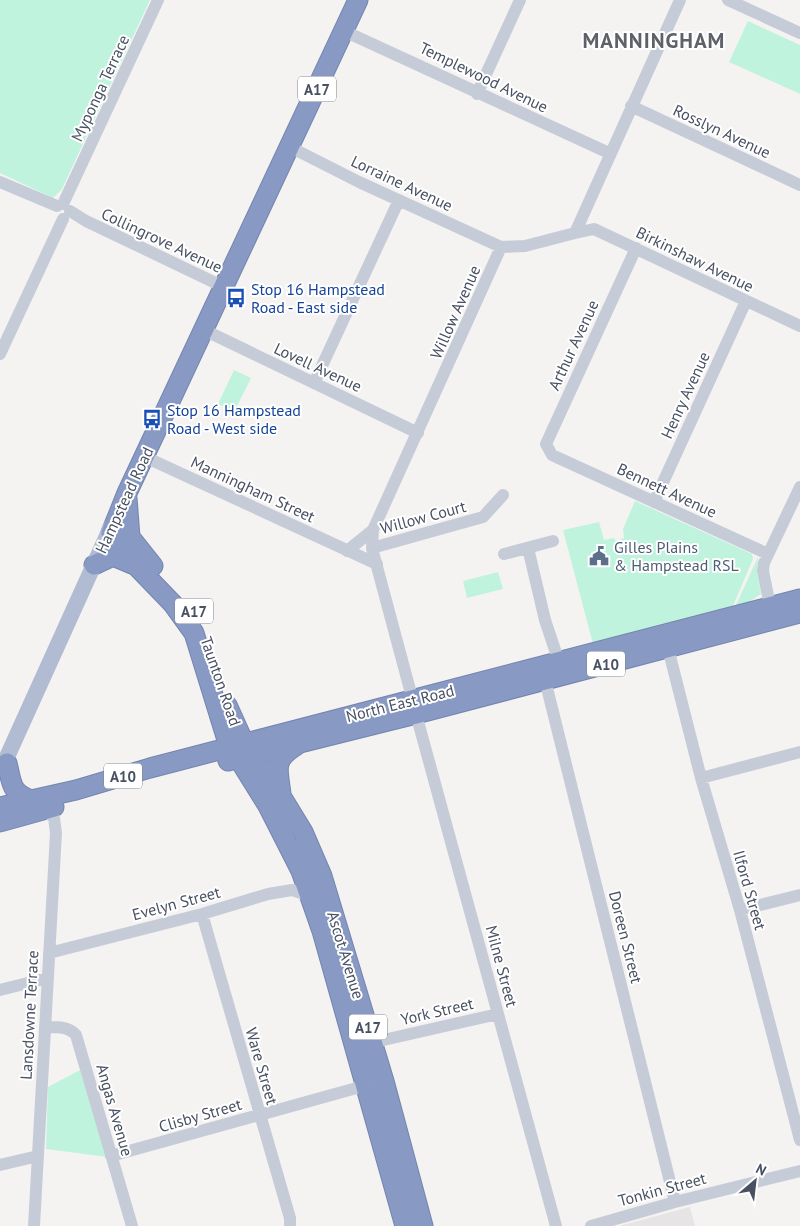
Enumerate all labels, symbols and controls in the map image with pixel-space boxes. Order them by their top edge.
district label: MANNINGHAM [583,27,725,54]
street label: Myponga Terrace [67,32,133,144]
street label: Templewood Avenue [417,37,551,117]
road number: A17 [298,76,336,102]
street label: Rosslyn Avenue [670,100,774,162]
street label: Lorraine Avenue [348,151,456,215]
street label: Collingrove Avenue [98,203,226,277]
street label: Birkinshaw Avenue [633,222,757,296]
street label: Willow Avenue [425,262,485,362]
place label: Stop 16 Hampstead Road - East side [251,279,385,317]
bus stop icon: Stop 16 Hampstead Road - East side [225,287,247,309]
street label: Arthur Avenue [543,297,603,393]
street label: Lovell Avenue [271,338,365,396]
street label: Henry Avenue [656,348,714,442]
place label: Stop 16 Hampstead Road - West side [167,400,301,438]
bus stop icon: Stop 16 Hampstead Road - West side [141,408,163,430]
street label: Hampstead Road [91,444,157,556]
street label: Manningham Street [188,452,319,527]
street label: Bennett Avenue [614,458,720,522]
street label: Willow Court [378,496,469,538]
place label: Gilles Plains & Hampstead RSL [614,537,739,575]
public building icon: Gilles Plains & Hampstead RSL [588,545,610,567]
road number: A17 [175,598,213,624]
street label: Taunton Road [196,634,246,728]
road number: A10 [587,652,625,676]
street label: North East Road [344,680,456,726]
road number: A10 [104,764,142,788]
street label: Ilford Street [729,848,771,933]
street label: Evelyn Street [130,882,223,924]
street label: Doreen Street [605,889,647,986]
street label: Ascot Avenue [323,909,369,1001]
street label: Milne Street [482,923,523,1010]
street label: Lansdowne Terrace [16,950,42,1080]
street label: York Street [399,993,476,1029]
road number: A17 [349,1014,387,1040]
street label: Ware Street [241,1025,283,1107]
street label: Angas Avenue [92,1062,138,1158]
street label: Clisby Street [156,1093,244,1136]
north arrow [730,1156,780,1206]
text: N [753,1159,769,1180]
street label: Tonkin Street [616,1168,709,1210]

